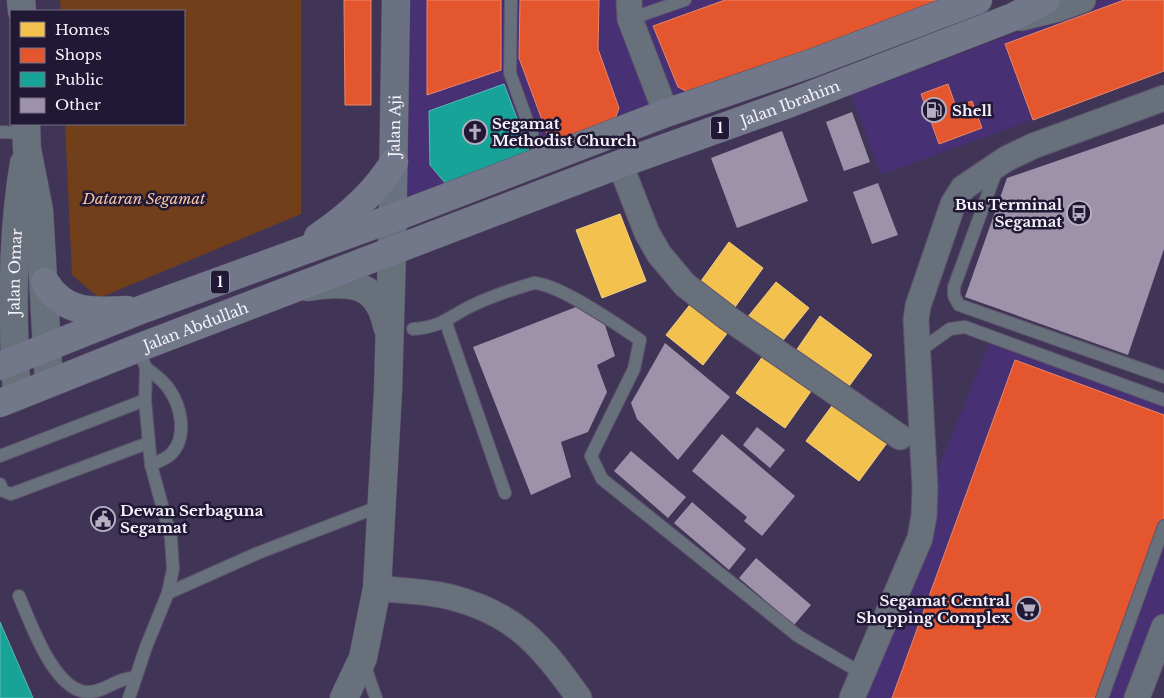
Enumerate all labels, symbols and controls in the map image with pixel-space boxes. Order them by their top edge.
legend [10,10,185,125]
text: Homes [55,20,110,39]
text: Shops [55,45,102,64]
text: Public [55,70,103,89]
street label: Jalan Ibrahim [736,75,842,130]
text: Other [55,95,102,114]
street label: Jalan Aji [384,95,404,159]
fuel station icon: Shell [921,97,947,123]
place label: Shell [952,101,993,120]
place label: Segamat Methodist Church [492,114,637,150]
road number: 1 [711,116,729,140]
church icon: Segamat Methodist Church [462,119,488,145]
park label: Dataran Segamat [82,189,206,208]
place label: Bus Terminal Segamat [955,195,1063,231]
bus stop icon: Bus Terminal Segamat [1066,200,1092,226]
street label: Jalan Omar [4,227,26,318]
road number: 1 [211,270,229,294]
street label: Jalan Abdullah [138,297,251,355]
place label: Dewan Serbaguna Segamat [120,501,264,537]
public building icon: Dewan Serbaguna Segamat [90,506,116,532]
place label: Segamat Central Shopping Complex [856,591,1011,627]
supermarket icon: Segamat Central Shopping Complex [1015,596,1041,622]

